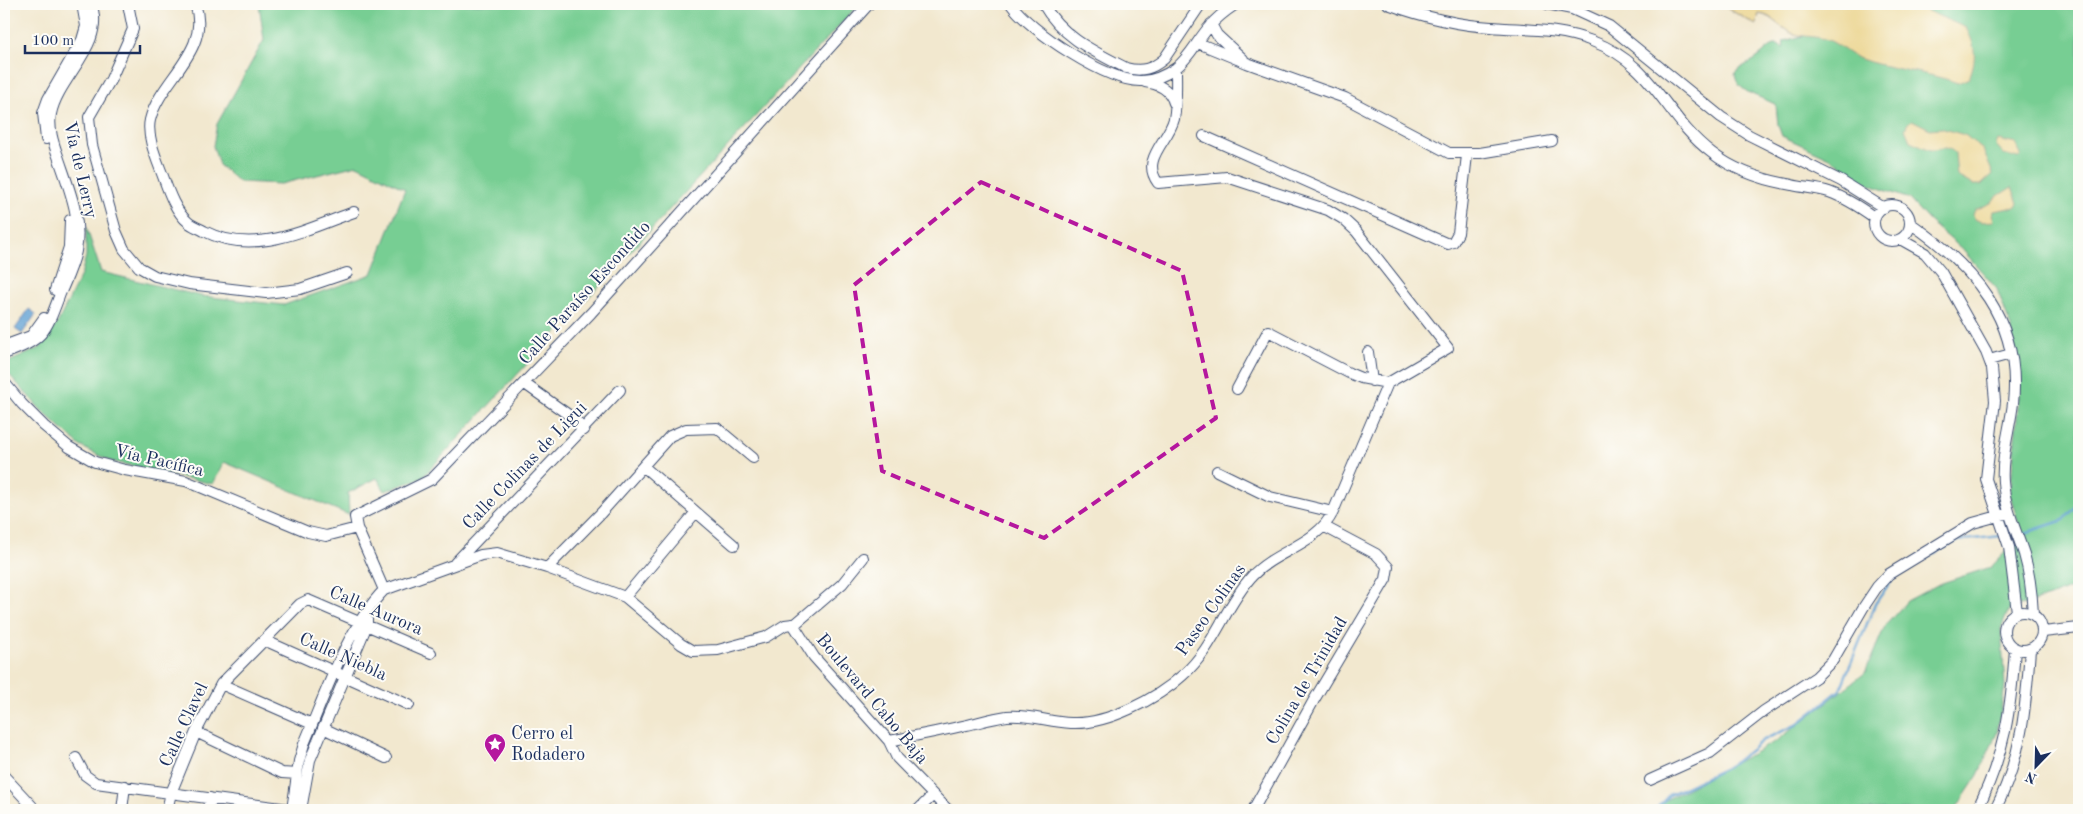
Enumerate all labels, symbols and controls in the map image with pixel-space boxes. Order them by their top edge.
scale bar [25,22,140,54]
text: 100 m [32,34,74,49]
street label: Vía de Lerry [60,120,100,221]
street label: Calle Paraíso Escondido [516,218,654,368]
street label: Calle Colinas de Ligui [459,399,591,533]
street label: Vía Pacífica [113,442,206,480]
street label: Paseo Colinas [1173,561,1249,659]
street label: Calle Aurora [326,583,426,639]
street label: Colina de Trinidad [1263,614,1351,748]
street label: Calle Niebla [296,630,390,684]
street label: Boulevard Cabo Baja [812,630,932,768]
street label: Calle Clavel [157,680,211,770]
place label: Cerro el Rodadero [511,725,585,764]
place icon: Cerro el Rodadero [483,732,507,763]
north arrow [2010,742,2060,792]
text: N [2023,768,2039,786]

